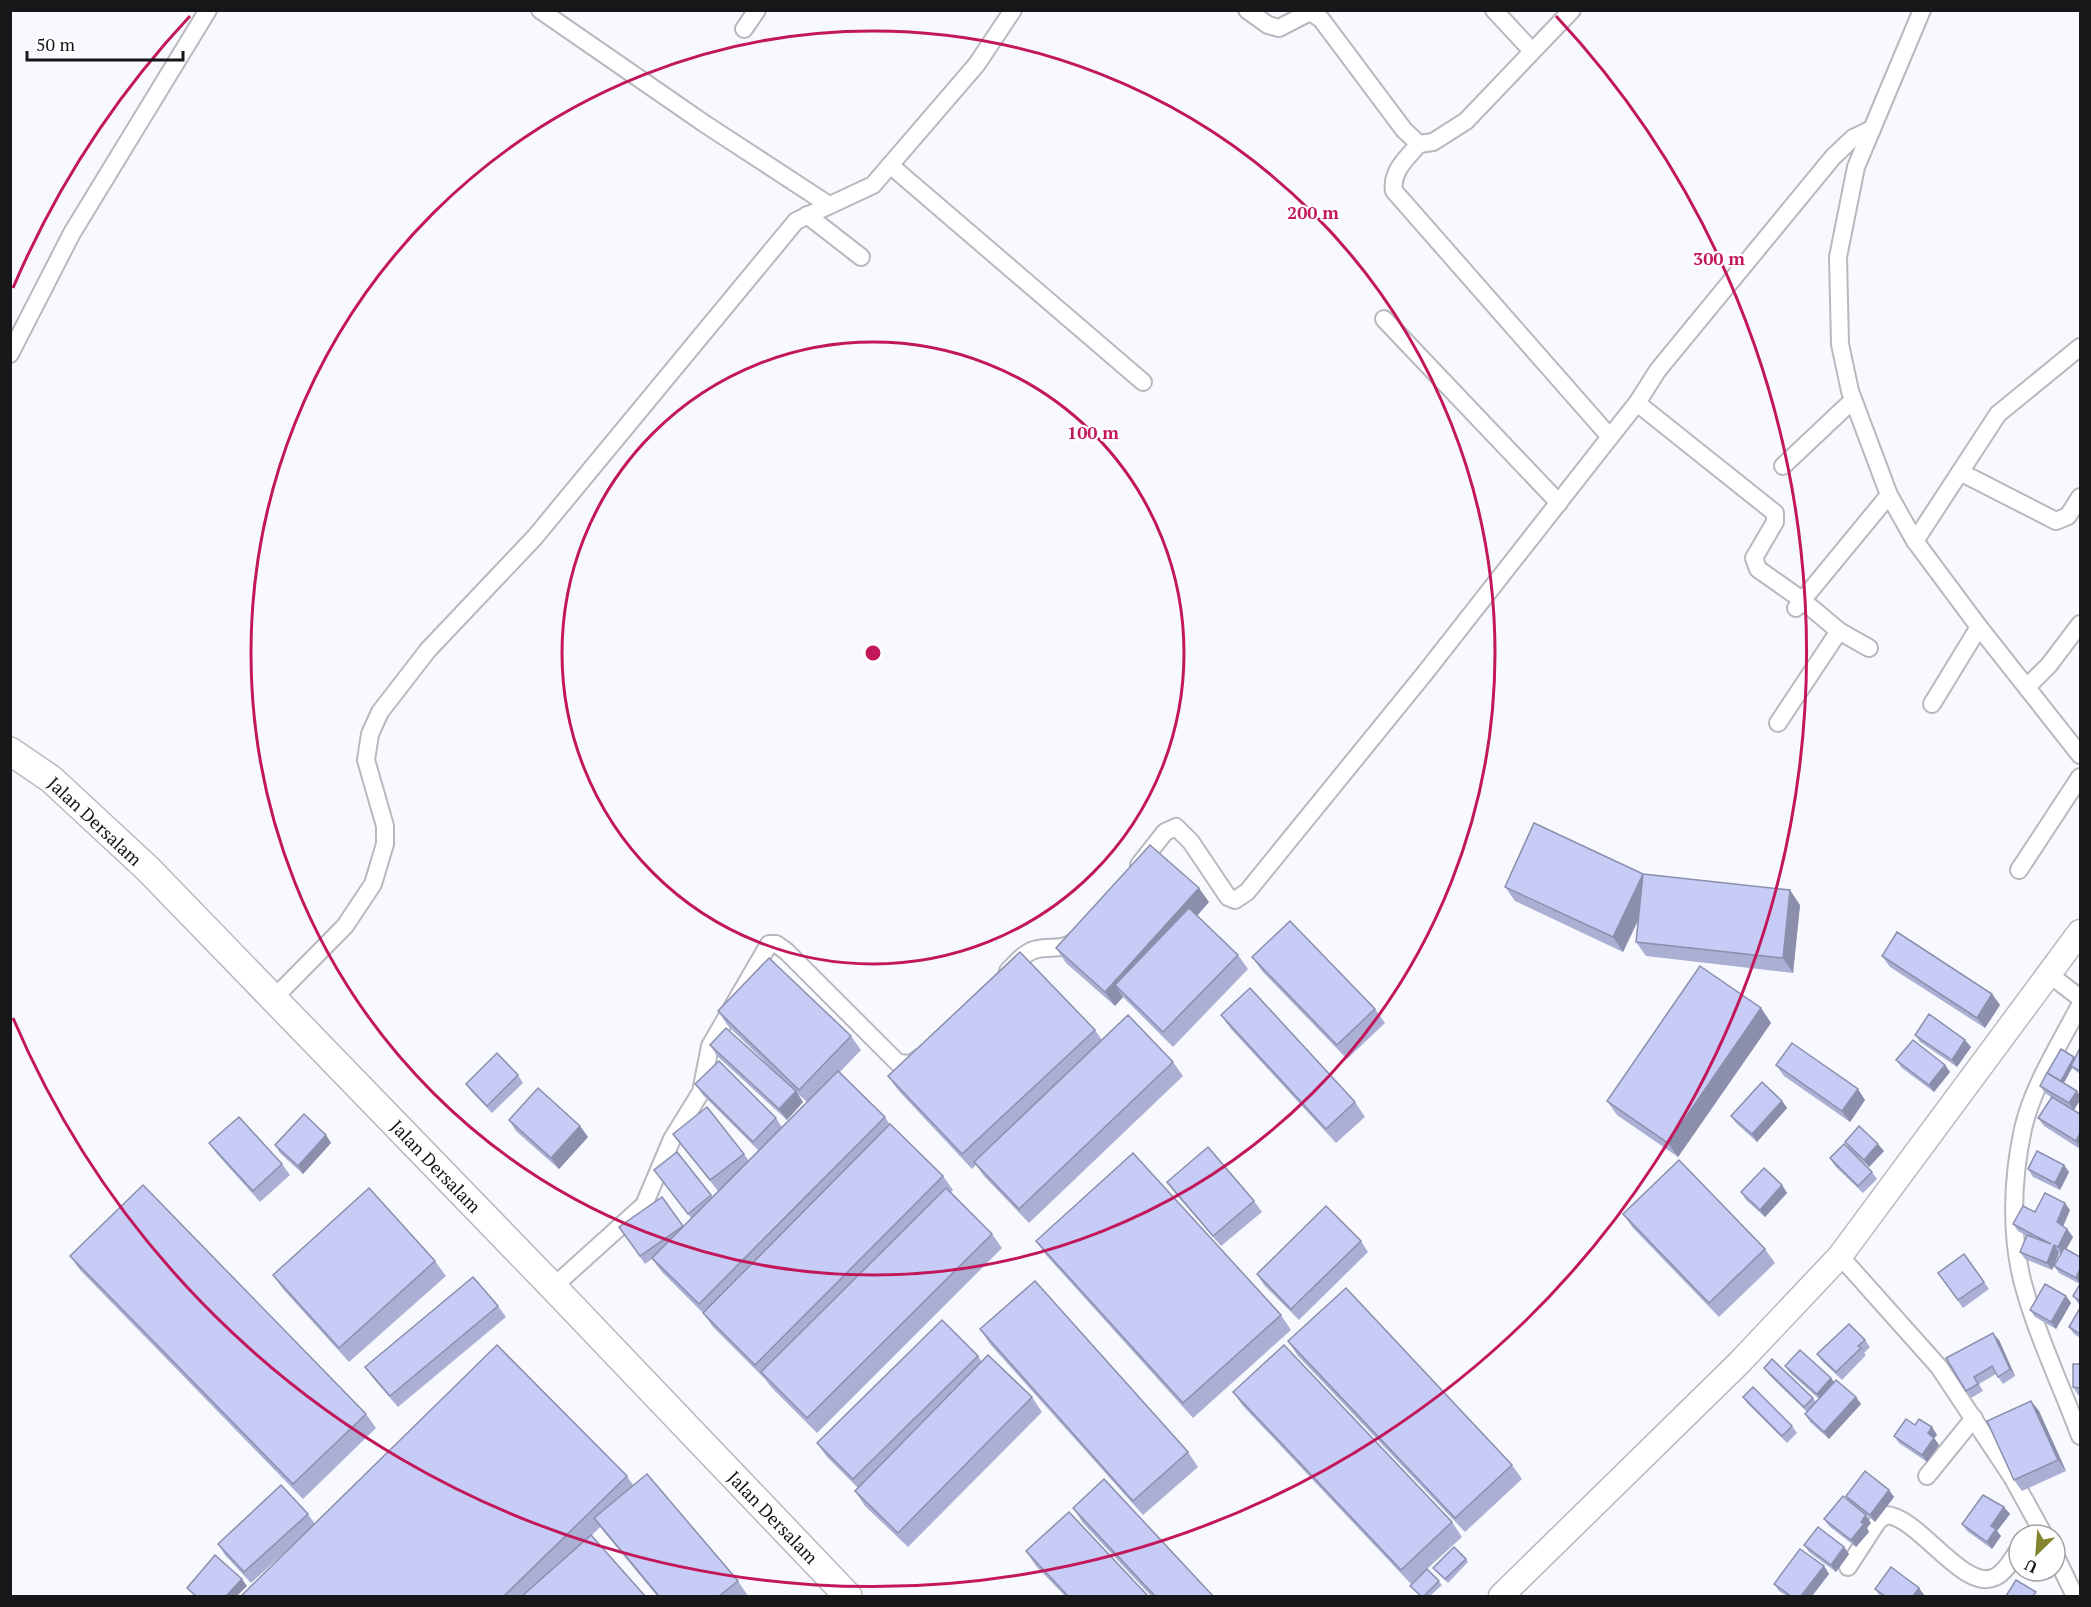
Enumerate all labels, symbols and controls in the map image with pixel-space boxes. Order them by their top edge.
scale bar [27,24,183,62]
text: 50 m [36,32,76,56]
text: 200 m [1287,200,1339,224]
text: 300 m [1693,246,1745,270]
text: 100 m [1067,420,1119,444]
centre of rings [863,643,883,663]
street label: Jalan Dersalam [43,771,148,871]
street label: Jalan Dersalam [386,1114,487,1218]
street label: Jalan Dersalam [723,1465,824,1569]
north arrow [2007,1523,2067,1583]
text: U [2020,1554,2040,1579]

